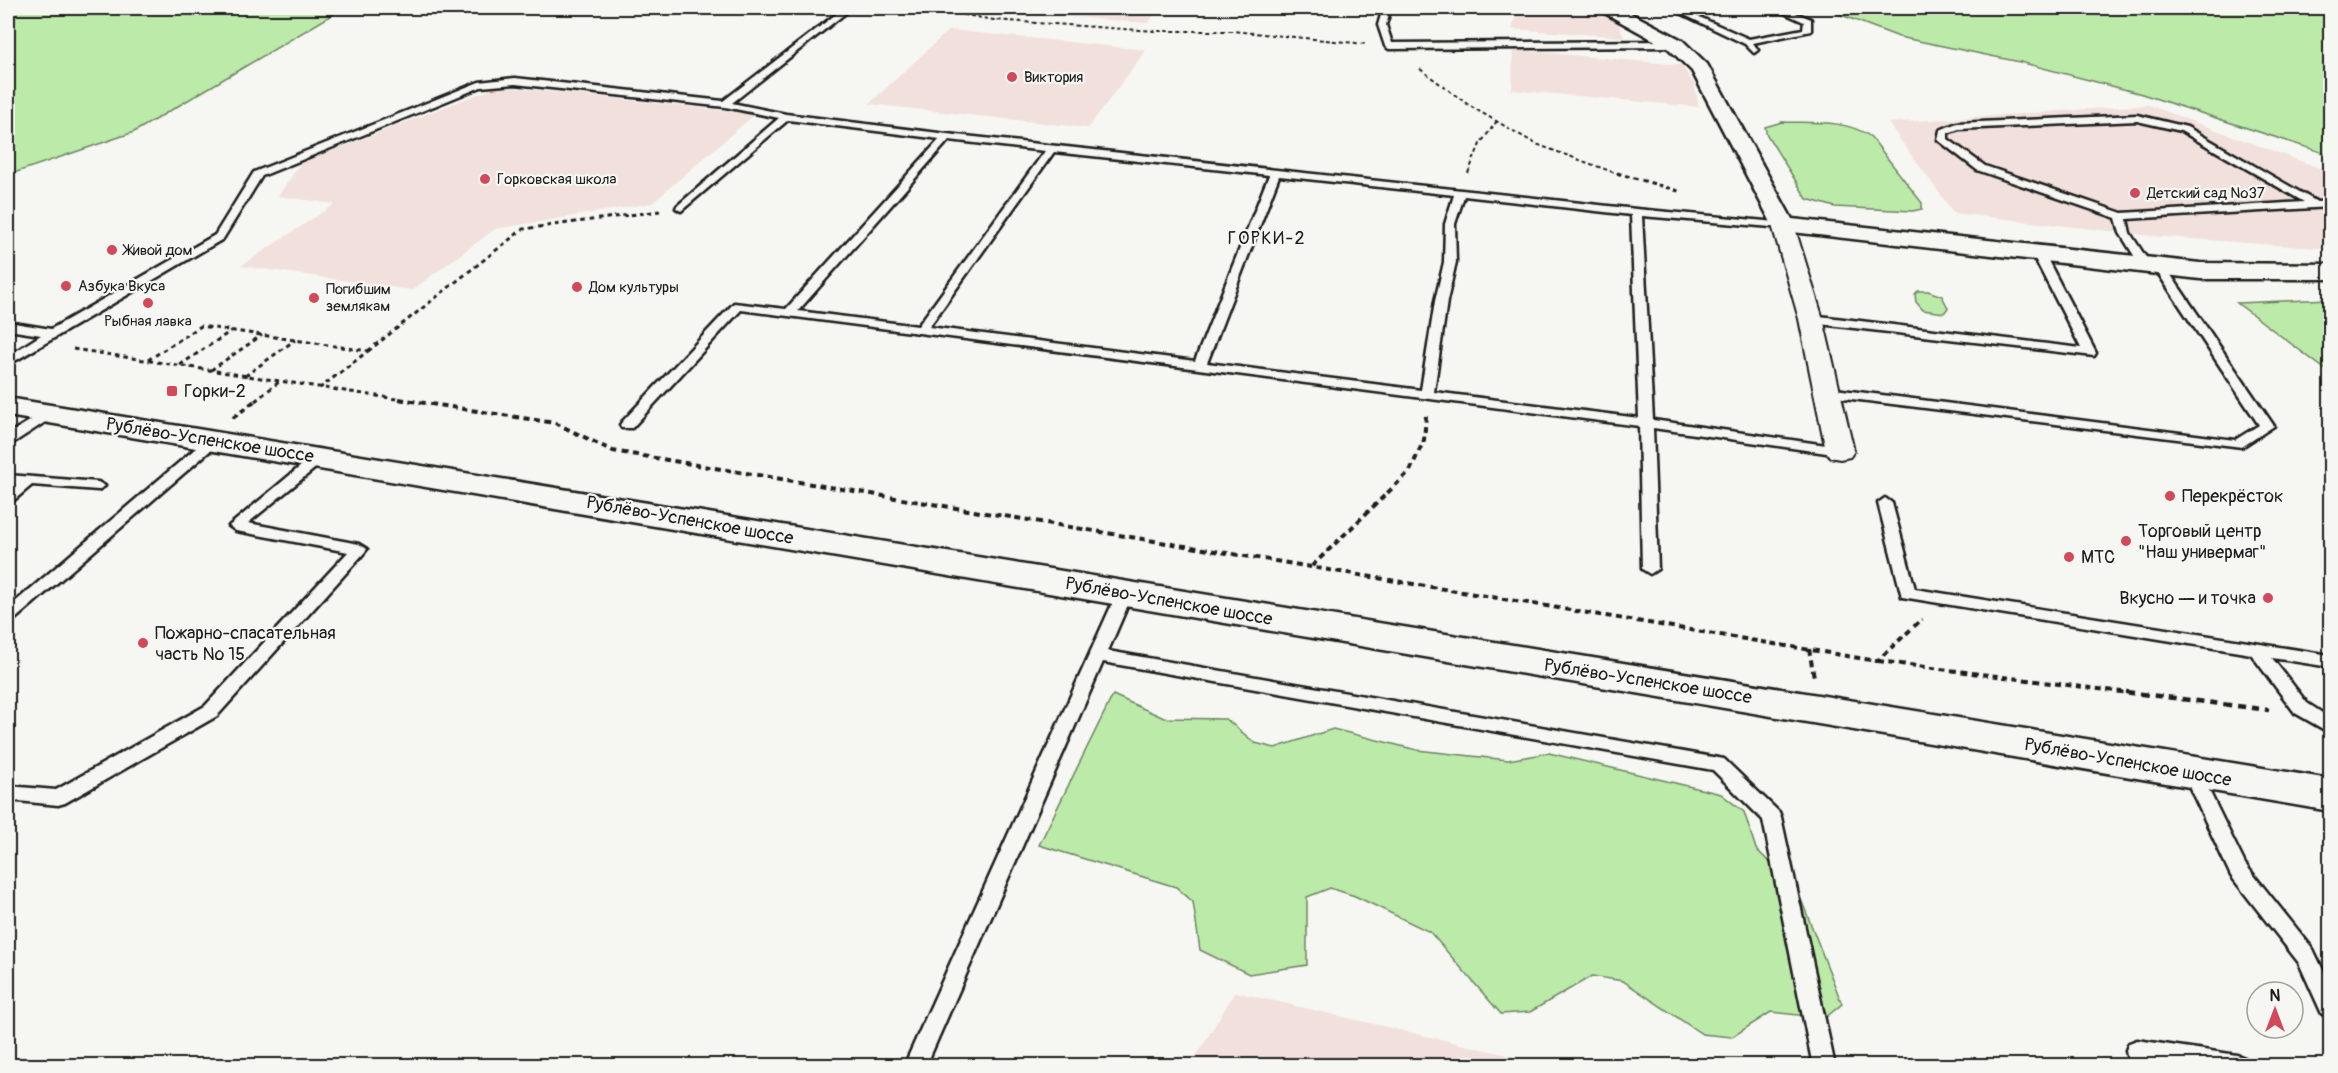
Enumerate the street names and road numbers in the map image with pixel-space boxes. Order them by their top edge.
street label: Рублёво-Успенское шоссе [105,413,315,468]
street label: Рублёво-Успенское шоссе [585,491,795,550]
street label: Рублёво-Успенское шоссе [1064,572,1274,631]
street label: Рублёво-Успенское шоссе [1543,654,1753,709]
street label: Рублёво-Успенское шоссе [2023,733,2233,792]

